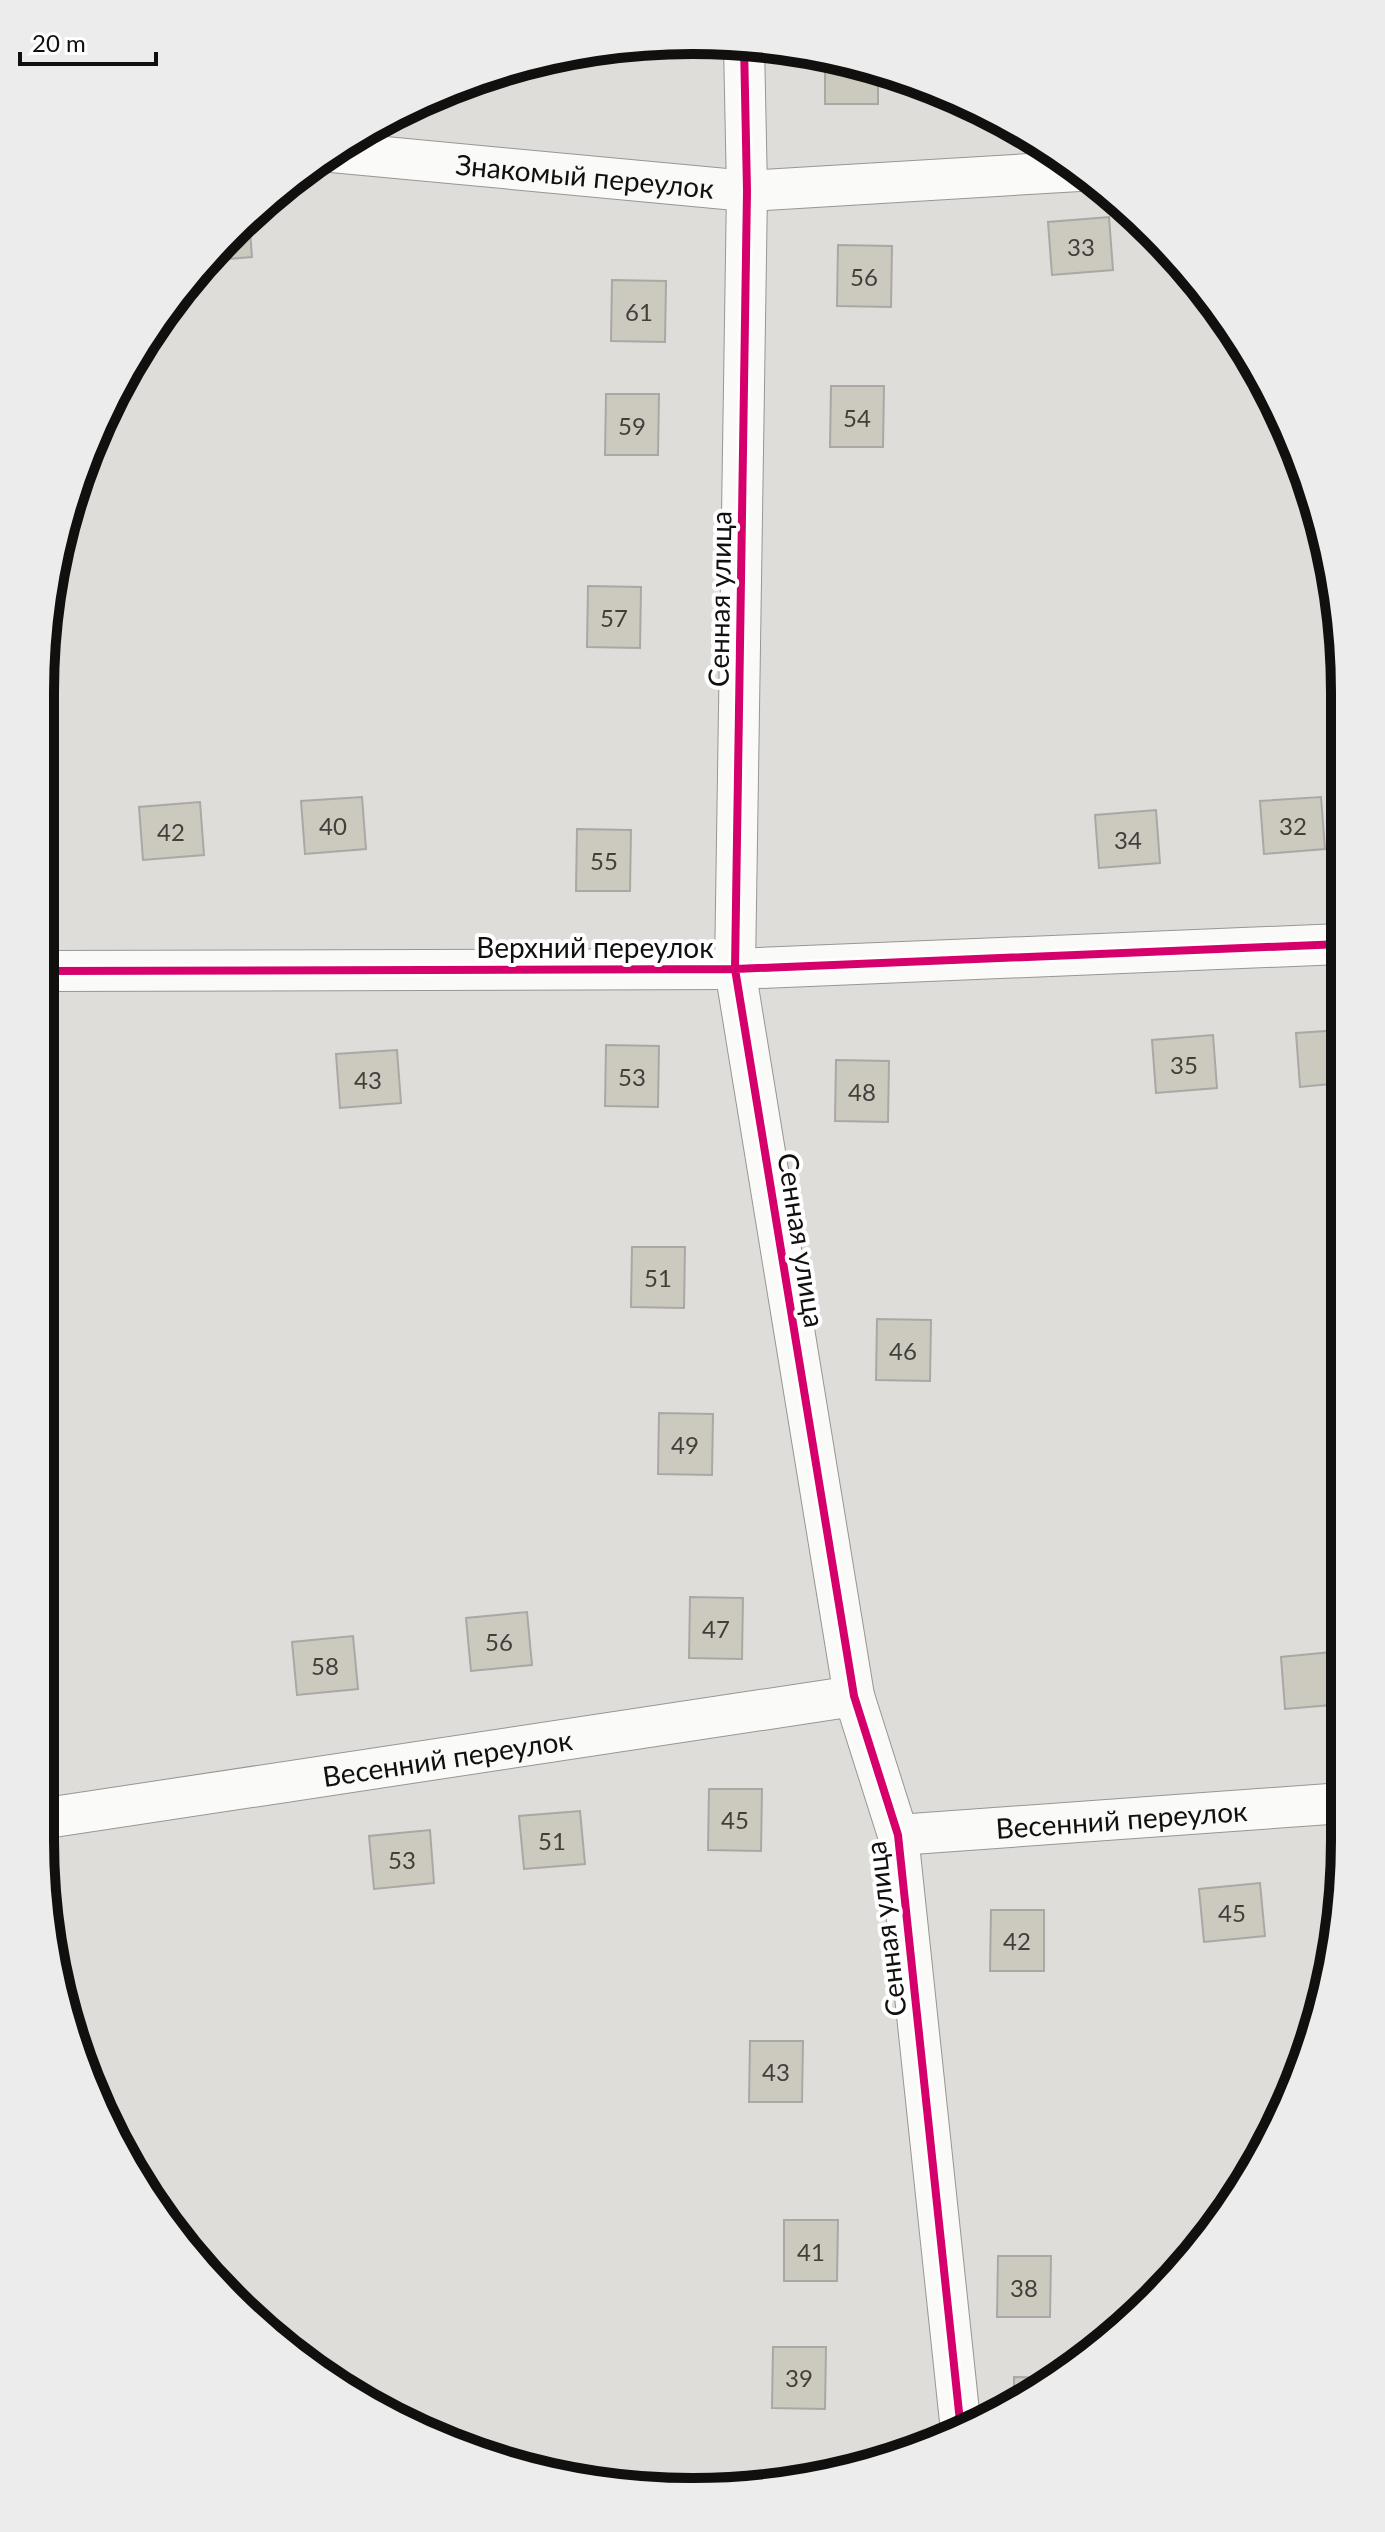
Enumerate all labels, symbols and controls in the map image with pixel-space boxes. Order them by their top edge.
scale bar [20,16,156,66]
text: 20 m [32,28,86,57]
street label: Знакомый переулок [454,147,716,205]
house number: 33 [1067,232,1095,261]
house number: 56 [850,262,878,291]
house number: 61 [625,297,653,326]
house number: 54 [843,403,871,432]
house number: 59 [618,411,646,440]
street label: Сенная улица [700,511,738,687]
house number: 57 [600,603,628,632]
house number: 40 [319,811,347,840]
house number: 32 [1279,811,1307,840]
house number: 42 [157,817,185,846]
house number: 34 [1114,825,1142,854]
house number: 55 [590,846,618,875]
street label: Верхний переулок [476,930,714,964]
house number: 35 [1170,1050,1198,1079]
house number: 53 [618,1062,646,1091]
house number: 43 [354,1065,382,1094]
house number: 48 [848,1077,876,1106]
street label: Сенная улица [771,1150,833,1330]
house number: 51 [644,1263,672,1292]
house number: 46 [889,1336,917,1365]
house number: 49 [671,1430,699,1459]
house number: 47 [702,1614,730,1643]
house number: 56 [485,1627,513,1656]
house number: 58 [311,1651,339,1680]
street label: Весенний переулок [320,1722,575,1793]
street label: Весенний переулок [994,1793,1249,1845]
house number: 45 [721,1805,749,1834]
house number: 51 [538,1826,566,1855]
street label: Сенная улица [857,1840,913,2018]
house number: 53 [388,1845,416,1874]
house number: 45 [1218,1898,1246,1927]
house number: 42 [1003,1926,1031,1955]
house number: 43 [762,2057,790,2086]
house number: 41 [797,2237,825,2266]
house number: 38 [1010,2273,1038,2302]
house number: 39 [785,2363,813,2392]

